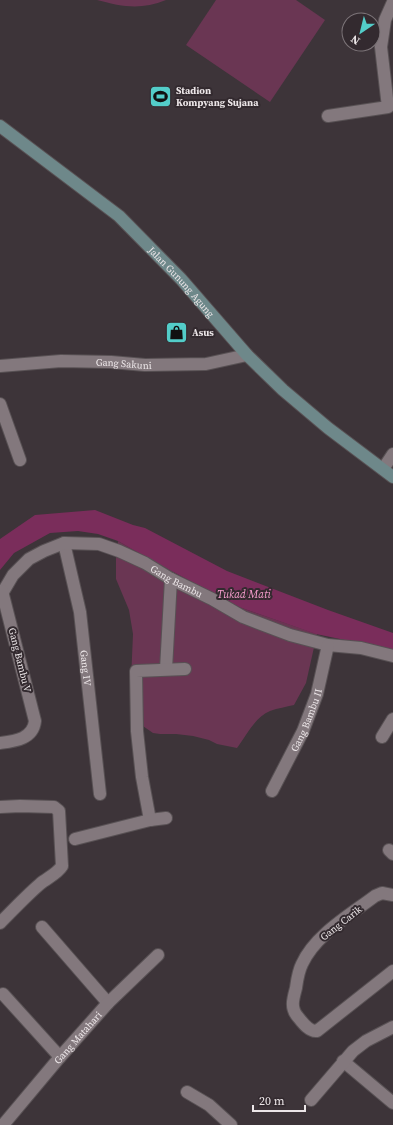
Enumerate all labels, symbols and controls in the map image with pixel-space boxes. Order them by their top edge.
north arrow [341,12,381,52]
text: N [348,31,363,48]
sports icon: Stadion Kompyang Sujana [148,83,174,109]
place label: Stadion Kompyang Sujana [176,84,259,109]
street label: Jalan Gunung Agung [145,243,218,320]
shop icon: Asus [163,319,189,345]
place label: Asus [192,326,214,339]
street label: Gang Sakuni [96,355,152,372]
street label: Gang Bambu [148,562,205,600]
water label: Tukad Mati [217,587,272,602]
street label: Gang Bambu V [6,626,34,694]
street label: Gang IV [78,649,95,687]
street label: Gang Bambu II [287,687,325,754]
street label: Gang Carik [318,902,365,943]
street label: Gang Matahari [51,1008,104,1066]
scale bar [253,1087,305,1113]
text: 20 m [259,1093,285,1109]

